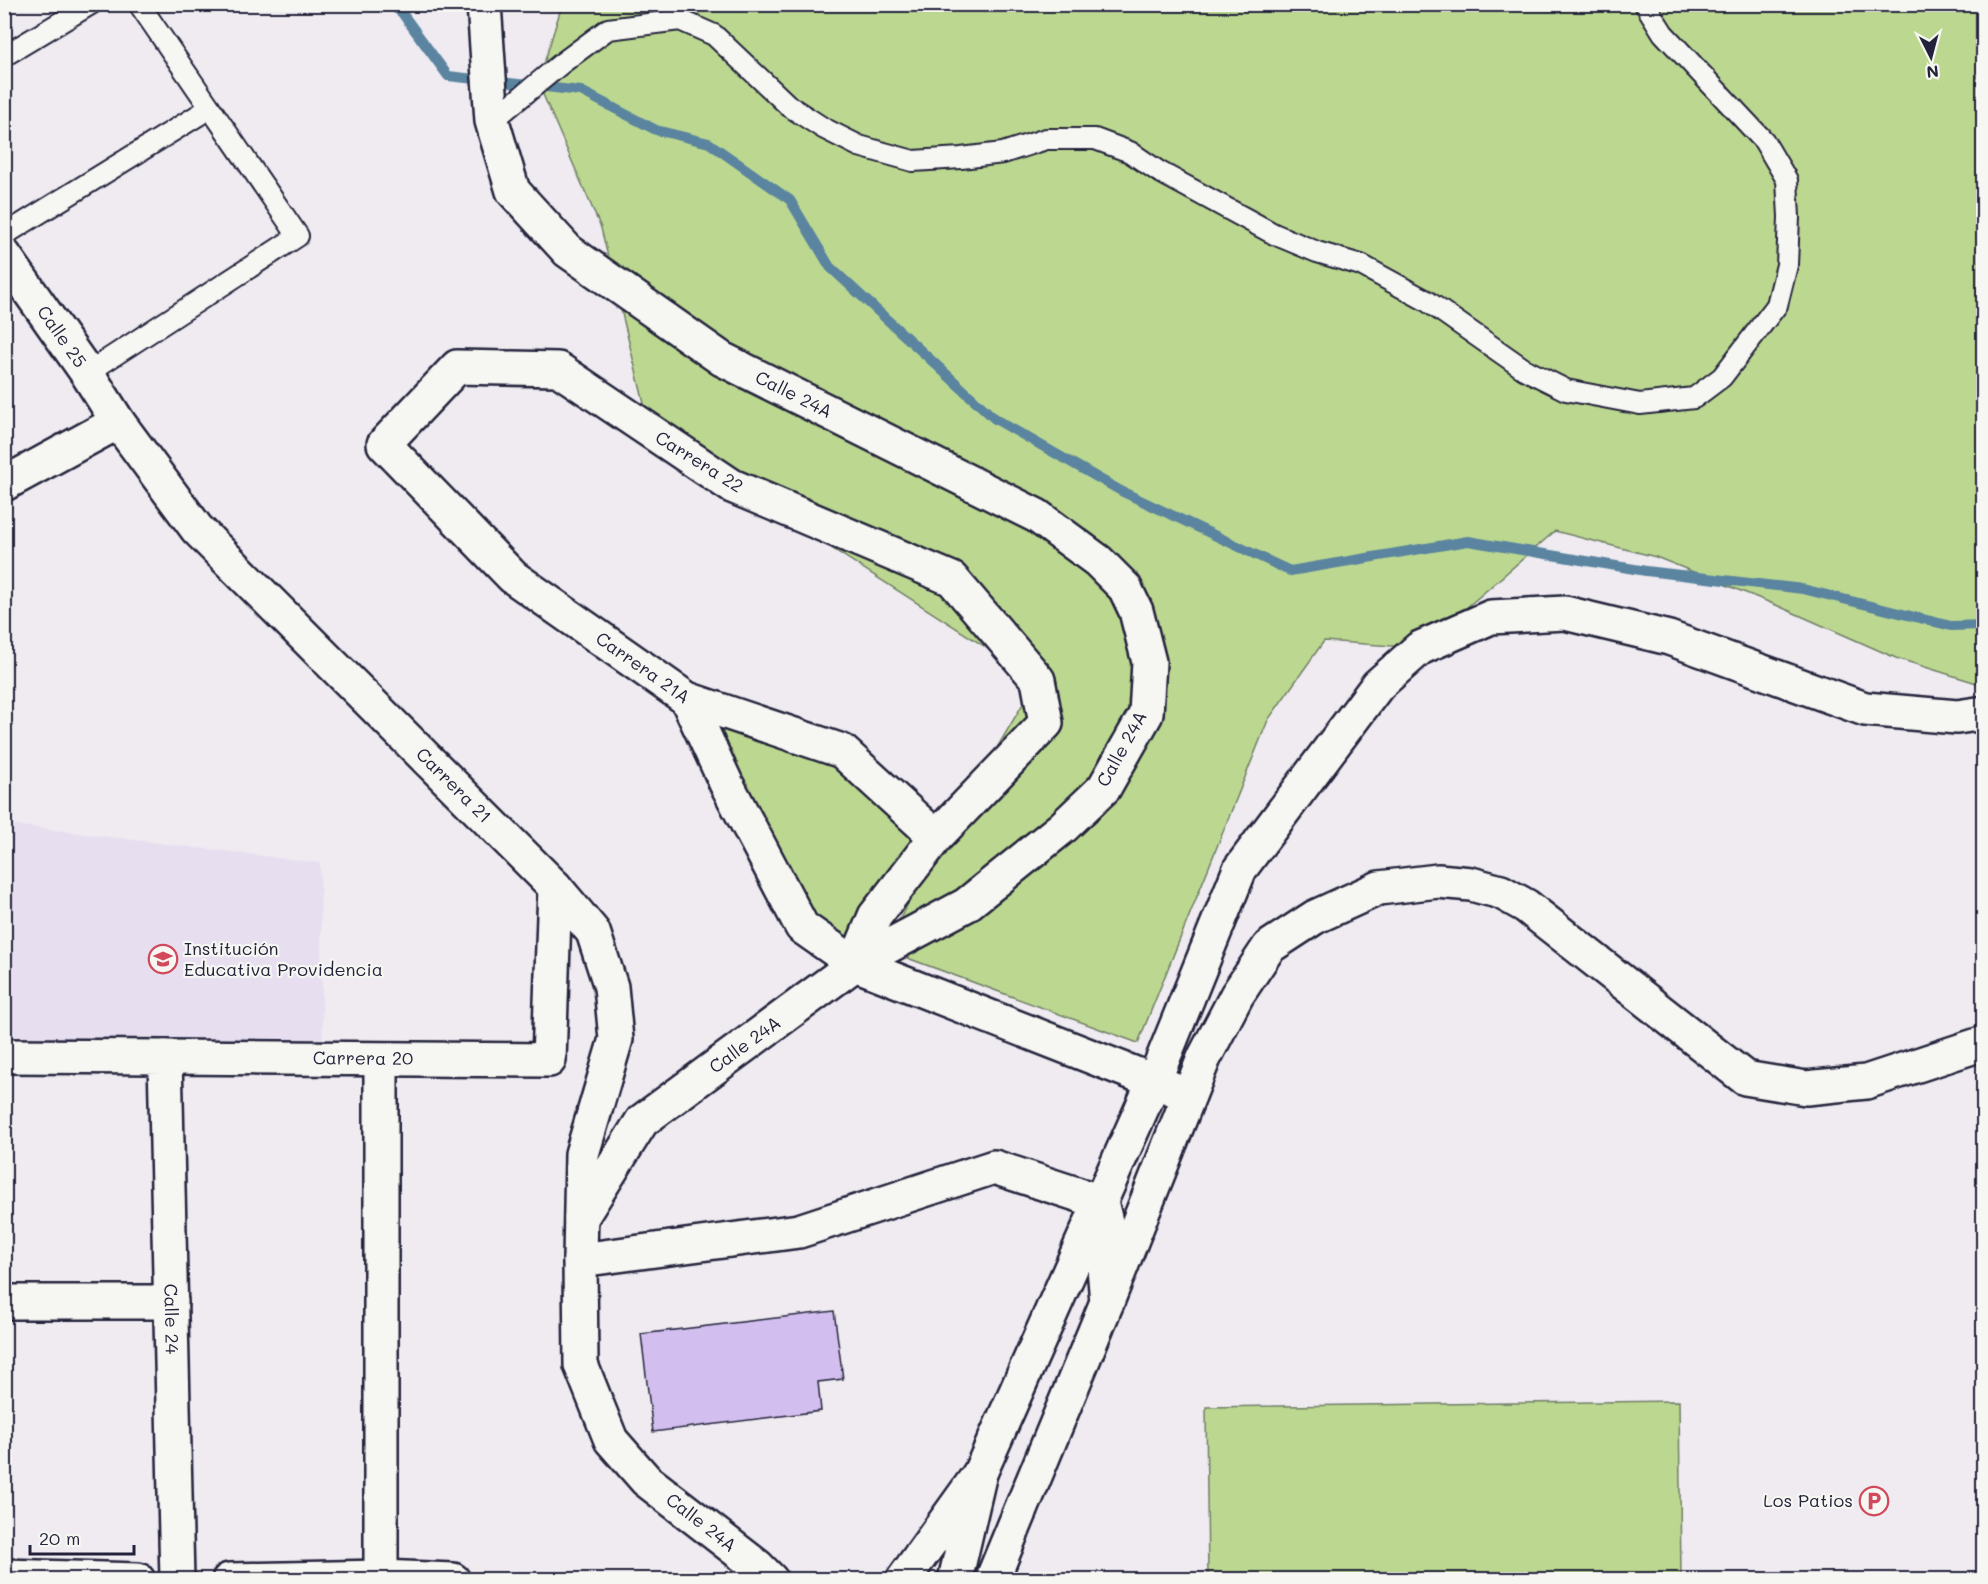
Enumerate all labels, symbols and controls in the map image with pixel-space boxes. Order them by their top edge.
north arrow [1901,27,1961,87]
text: N [1925,61,1940,83]
street label: Calle 25 [32,300,92,372]
street label: Calle 24A [752,365,837,423]
street label: Carrera 22 [651,425,748,498]
street label: Carrera 21A [591,626,695,709]
street label: Calle 24A [1090,706,1152,791]
street label: Carrera 21 [411,742,497,828]
place label: Institución Educativa Providencia [184,936,383,981]
school or university icon: Institución Educativa Providencia [147,943,179,975]
street label: Calle 24A [704,1010,785,1078]
street label: Carrera 20 [313,1045,413,1070]
street label: Calle 24 [159,1283,185,1355]
parking icon: Los Patios [1858,1485,1890,1517]
street label: Calle 24A [661,1487,742,1557]
place label: Los Patios [1763,1488,1853,1512]
scale bar [30,1518,134,1556]
text: 20 m [39,1526,80,1550]

